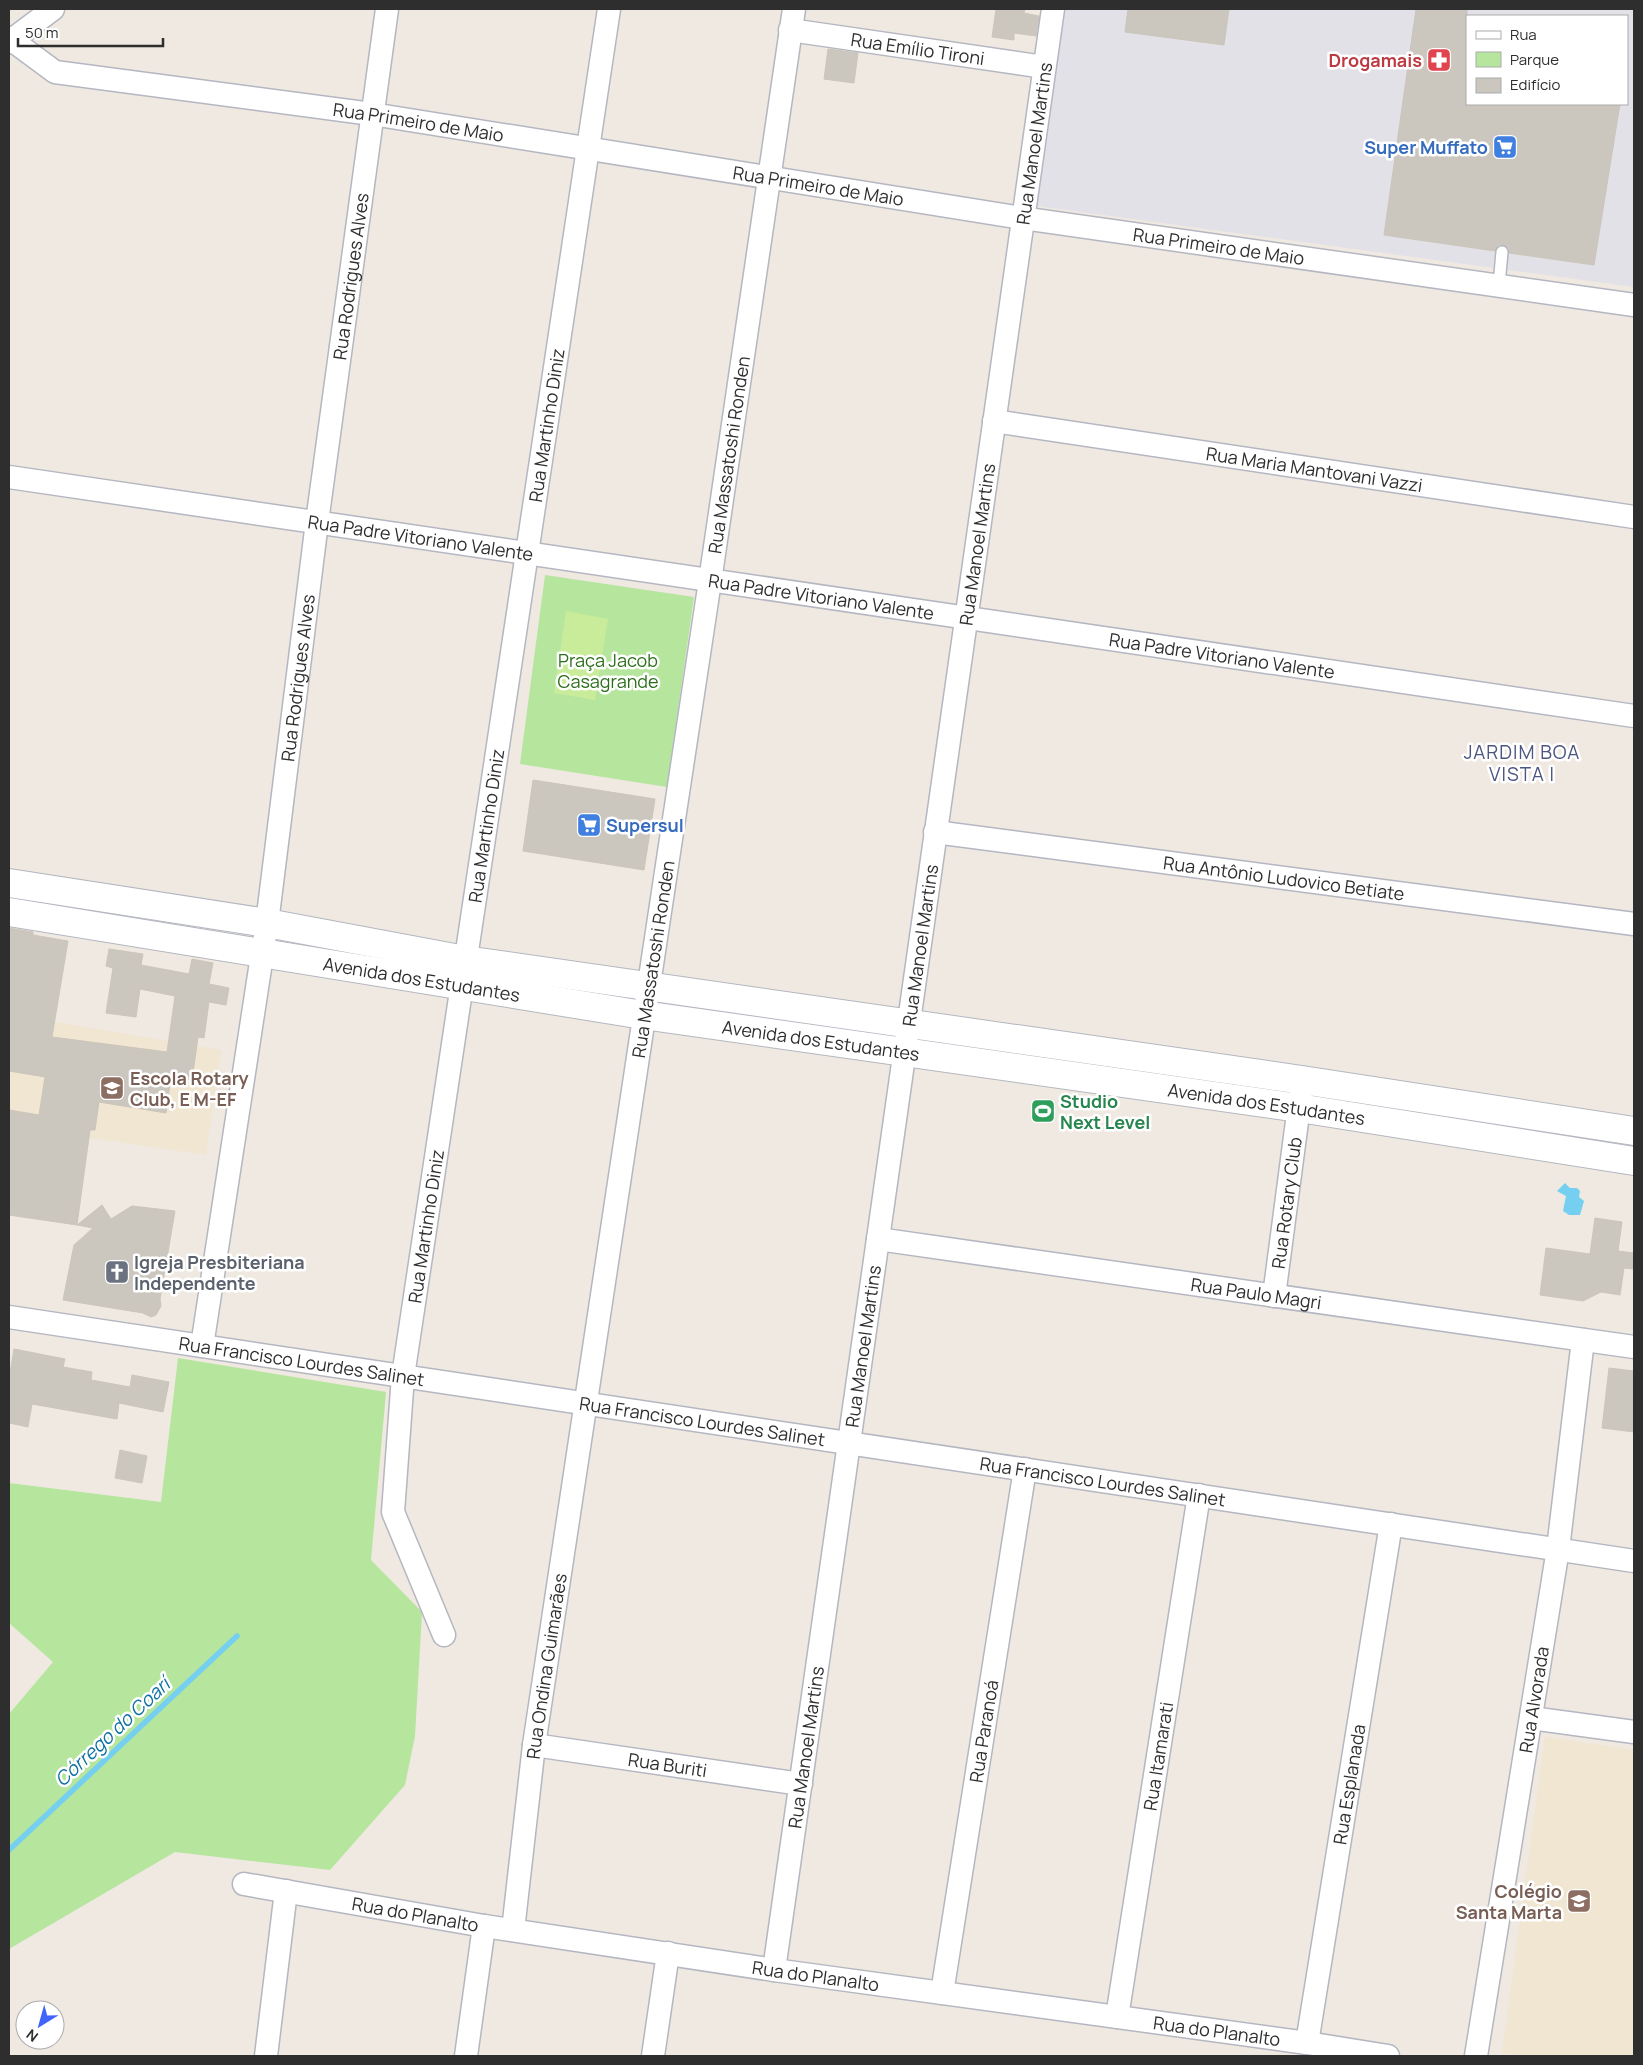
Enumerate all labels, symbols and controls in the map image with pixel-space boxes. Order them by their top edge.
scale bar [18,15,162,47]
legend [1466,15,1628,105]
text: 50 m [25,22,59,43]
text: Rua [1510,24,1537,45]
street label: Rua Emílio Tironi [849,27,986,70]
pharmacy icon: Drogamais [1426,47,1452,73]
place label: Drogamais [1328,48,1422,72]
text: Parque [1510,49,1559,70]
street label: Rua Manoel Martins [1010,61,1057,226]
text: Edifício [1510,74,1561,95]
street label: Rua Primeiro de Maio [331,97,506,147]
supermarket icon: Super Muffato [1492,134,1518,160]
place label: Super Muffato [1364,135,1488,159]
street label: Rua Primeiro de Maio [731,160,905,211]
street label: Rua Rodrigues Alves [327,191,374,361]
street label: Rua Primeiro de Maio [1132,222,1306,270]
street label: Rua Martinho Diniz [523,347,570,504]
street label: Rua Massatoshi Ronden [702,354,755,555]
street label: Rua Maria Mantovani Vazzi [1205,441,1424,497]
street label: Rua Manoel Martins [953,462,1000,627]
street label: Rua Padre Vitoriano Valente [306,509,535,566]
street label: Rua Padre Vitoriano Valente [707,568,936,625]
street label: Rua Rodrigues Alves [275,593,320,763]
street label: Rua Padre Vitoriano Valente [1108,627,1336,684]
park label: Praça Jacob Casagrande [558,648,658,693]
district label: JARDIM BOA VISTA I [1464,739,1580,787]
street label: Rua Martinho Diniz [462,747,509,904]
supermarket icon: Supersul [576,812,602,838]
place label: Supersul [606,813,684,837]
street label: Rua Antônio Ludovico Betiate [1162,850,1406,906]
street label: Rua Massatoshi Ronden [626,859,680,1059]
street label: Rua Manoel Martins [896,863,943,1028]
street label: Avenida dos Estudantes [321,951,522,1007]
street label: Avenida dos Estudantes [721,1014,921,1066]
place label: Escola Rotary Club, E M-EF [130,1066,249,1111]
school or university icon: Escola Rotary Club, E M-EF [99,1075,125,1101]
street label: Avenida dos Estudantes [1166,1078,1367,1130]
place label: Studio Next Level [1060,1089,1150,1134]
sports icon: Studio Next Level [1030,1098,1056,1124]
street label: Rua Rotary Club [1266,1135,1307,1270]
street label: Rua Martinho Diniz [402,1148,449,1305]
place label: Igreja Presbiteriana Independente [134,1250,305,1295]
church icon: Igreja Presbiteriana Independente [104,1259,130,1285]
street label: Rua Manoel Martins [839,1264,886,1429]
street label: Rua Paulo Magri [1189,1272,1323,1314]
street label: Rua Francisco Lourdes Salinet [177,1331,426,1391]
street label: Rua Francisco Lourdes Salinet [578,1391,827,1451]
street label: Rua Francisco Lourdes Salinet [978,1451,1227,1512]
street label: Rua Ondina Guimarães [521,1572,572,1760]
street label: Rua Alvorada [1513,1645,1554,1755]
street label: Rua Manoel Martins [782,1665,829,1830]
water label: Córrego do Coarí [49,1669,178,1792]
street label: Rua Paranoá [964,1678,1003,1784]
street label: Rua Itamarati [1138,1700,1178,1812]
street label: Rua Esplanada [1327,1722,1370,1846]
street label: Rua Buriti [626,1747,709,1782]
place label: Colégio Santa Marta [1456,1879,1562,1924]
school or university icon: Colégio Santa Marta [1566,1888,1592,1914]
street label: Rua do Planalto [350,1891,481,1937]
street label: Rua do Planalto [750,1955,881,1996]
north arrow [15,2000,65,2050]
street label: Rua do Planalto [1152,2010,1282,2051]
text: N [22,2025,42,2046]

